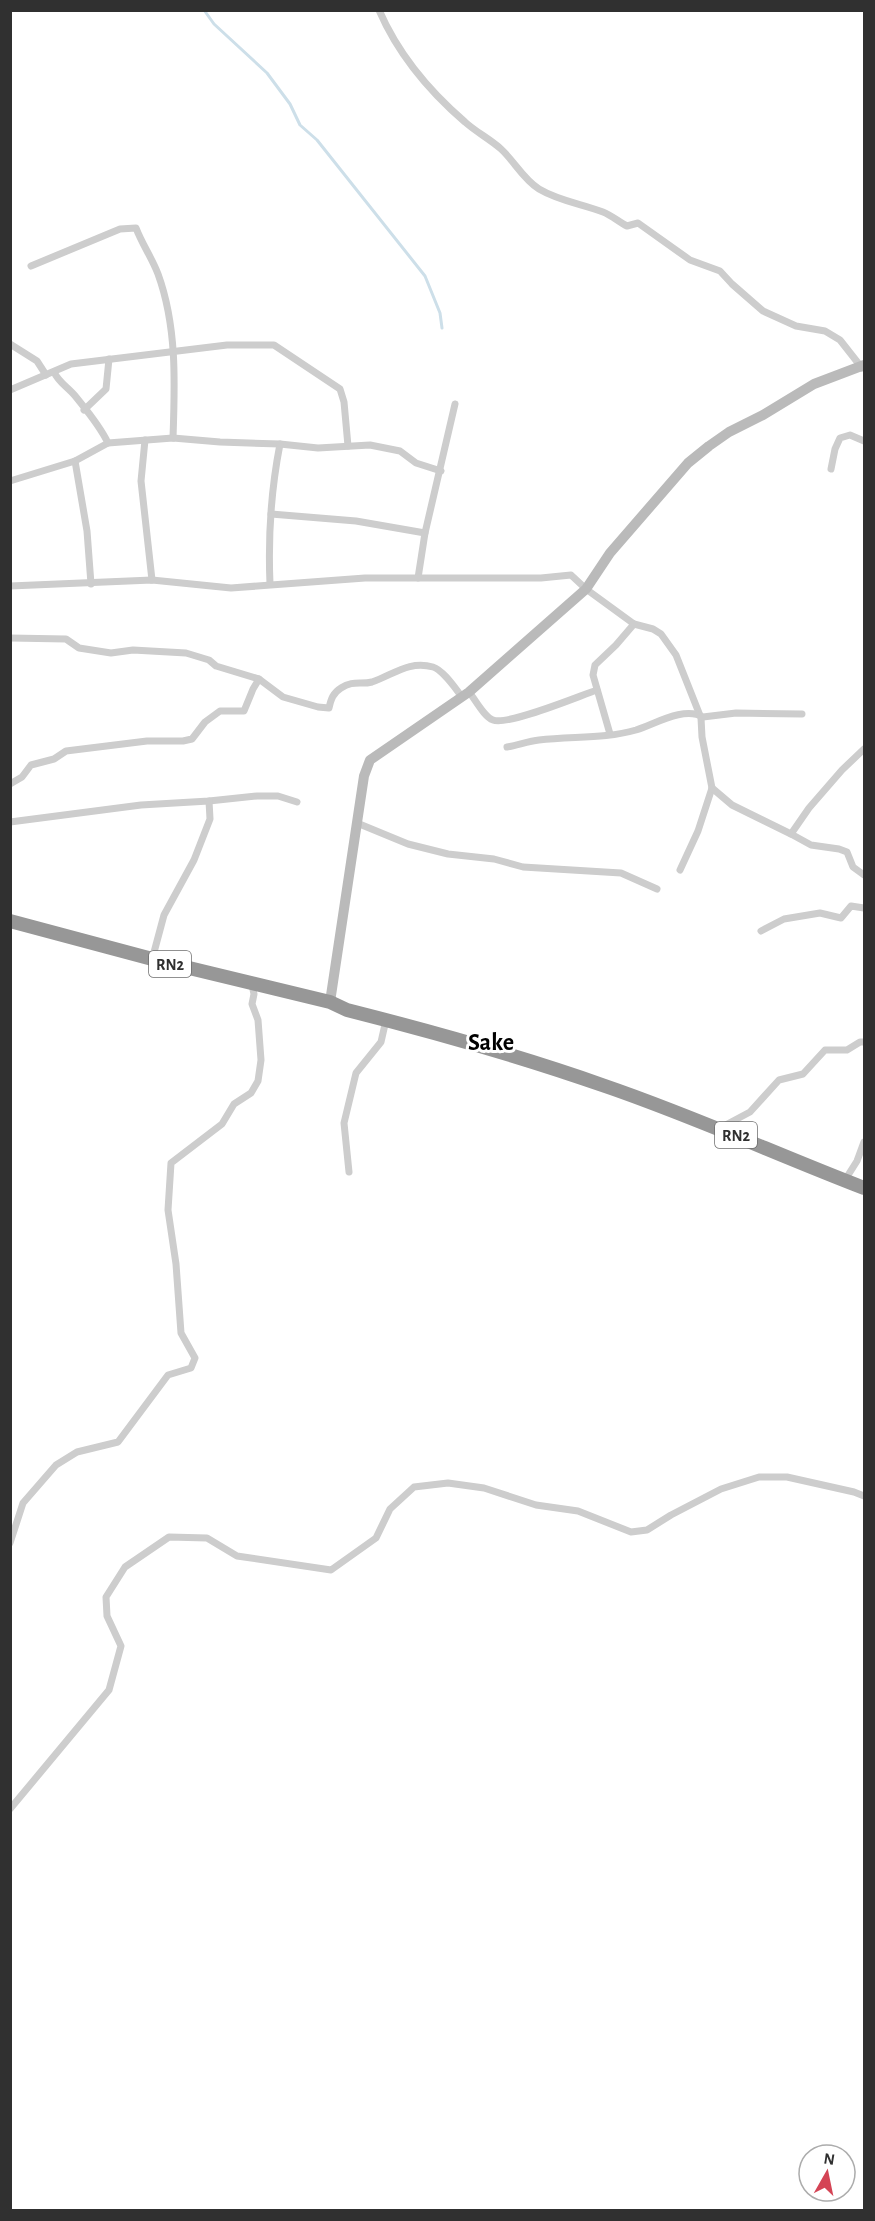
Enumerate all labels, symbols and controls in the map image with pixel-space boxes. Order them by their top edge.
road number: RN2 [149,951,191,977]
district label: Sake [468,1031,514,1055]
road number: RN2 [715,1122,757,1148]
north arrow [797,2143,857,2203]
text: N [822,2150,836,2168]

